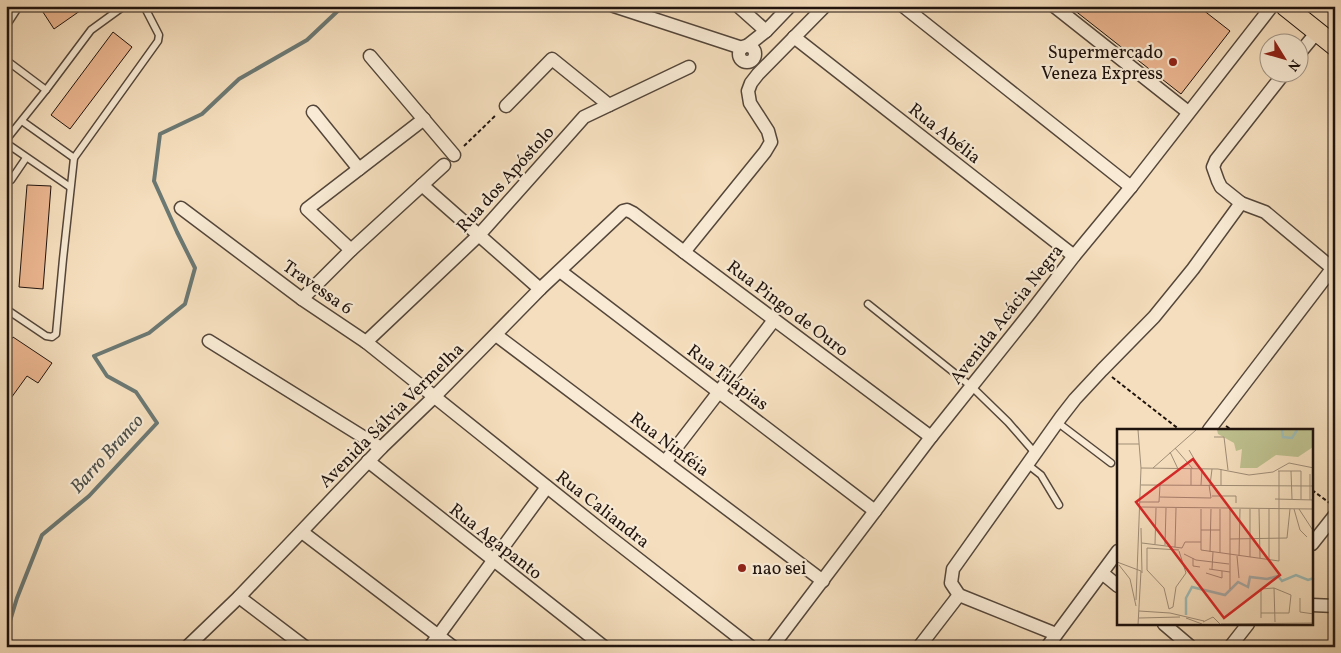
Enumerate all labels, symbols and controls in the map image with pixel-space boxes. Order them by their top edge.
north arrow [1258,32,1308,82]
place label: Supermercado Veneza Express [1041,41,1163,87]
text: N [1283,55,1304,75]
marker: Supermercado Veneza Express [1167,56,1179,68]
street label: Rua Abélia [903,98,986,170]
street label: Rua dos Apóstolo [451,121,561,239]
street label: Avenida Acácia Negra [945,240,1070,390]
street label: Travessa 6 [277,255,357,322]
street label: Rua Pingo de Ouro [721,255,853,363]
street label: Avenida Sálvia Vermelha [314,338,470,494]
street label: Rua Tilápias [681,339,773,417]
street label: Rua Ninféia [624,407,714,483]
water label: Barro Branco [65,409,150,500]
inset map [1117,429,1314,626]
street label: Rua Caliandra [550,466,654,555]
street label: Rua Agapanto [443,498,547,586]
place label: nao sei [752,557,807,582]
marker: nao sei [736,562,748,574]

